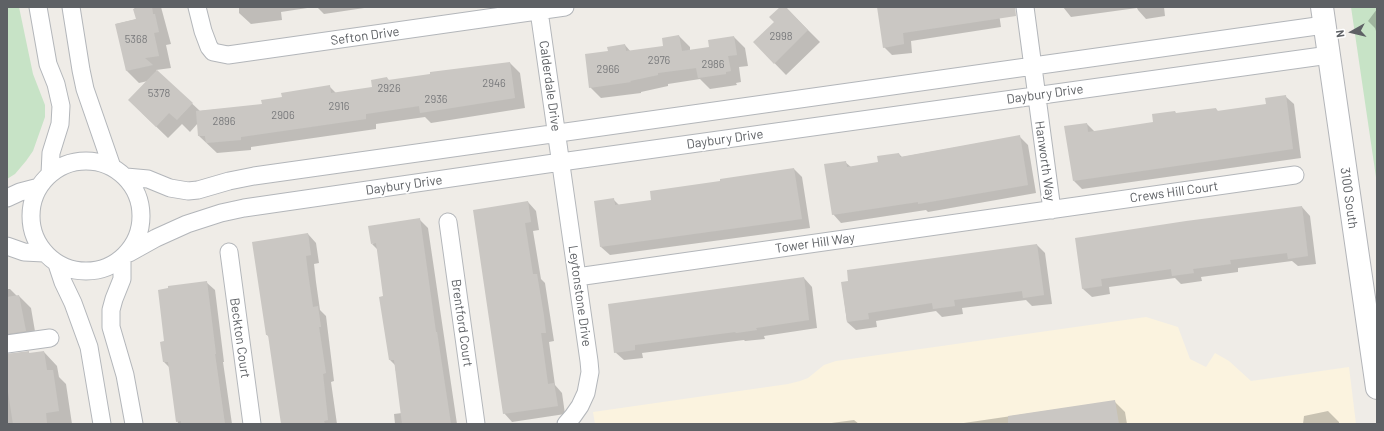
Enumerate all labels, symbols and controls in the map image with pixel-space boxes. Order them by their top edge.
north arrow [1332,12,1372,52]
street label: Sefton Drive [330,23,400,49]
house number: 2998 [769,29,793,43]
text: N [1333,29,1347,38]
house number: 5368 [125,32,147,46]
street label: Calderdale Drive [536,40,564,132]
house number: 2976 [648,53,670,67]
house number: 2986 [701,57,725,71]
house number: 2966 [597,62,619,76]
house number: 2946 [482,76,506,90]
house number: 2926 [377,81,401,95]
street label: Daybury Drive [1006,81,1084,107]
house number: 5378 [148,86,170,100]
house number: 2936 [425,92,447,106]
house number: 2916 [329,99,349,113]
house number: 2906 [271,108,295,122]
house number: 2896 [212,114,236,128]
street label: Hanworth Way [1032,120,1058,202]
street label: Daybury Drive [686,126,764,152]
street label: 3100 South [1337,166,1361,230]
street label: Daybury Drive [365,172,443,198]
street label: Crews Hill Court [1129,178,1219,206]
street label: Tower Hill Way [774,230,856,256]
street label: Leytonstone Drive [565,244,595,348]
street label: Brentford Court [448,278,476,368]
street label: Beckton Court [227,297,253,379]

